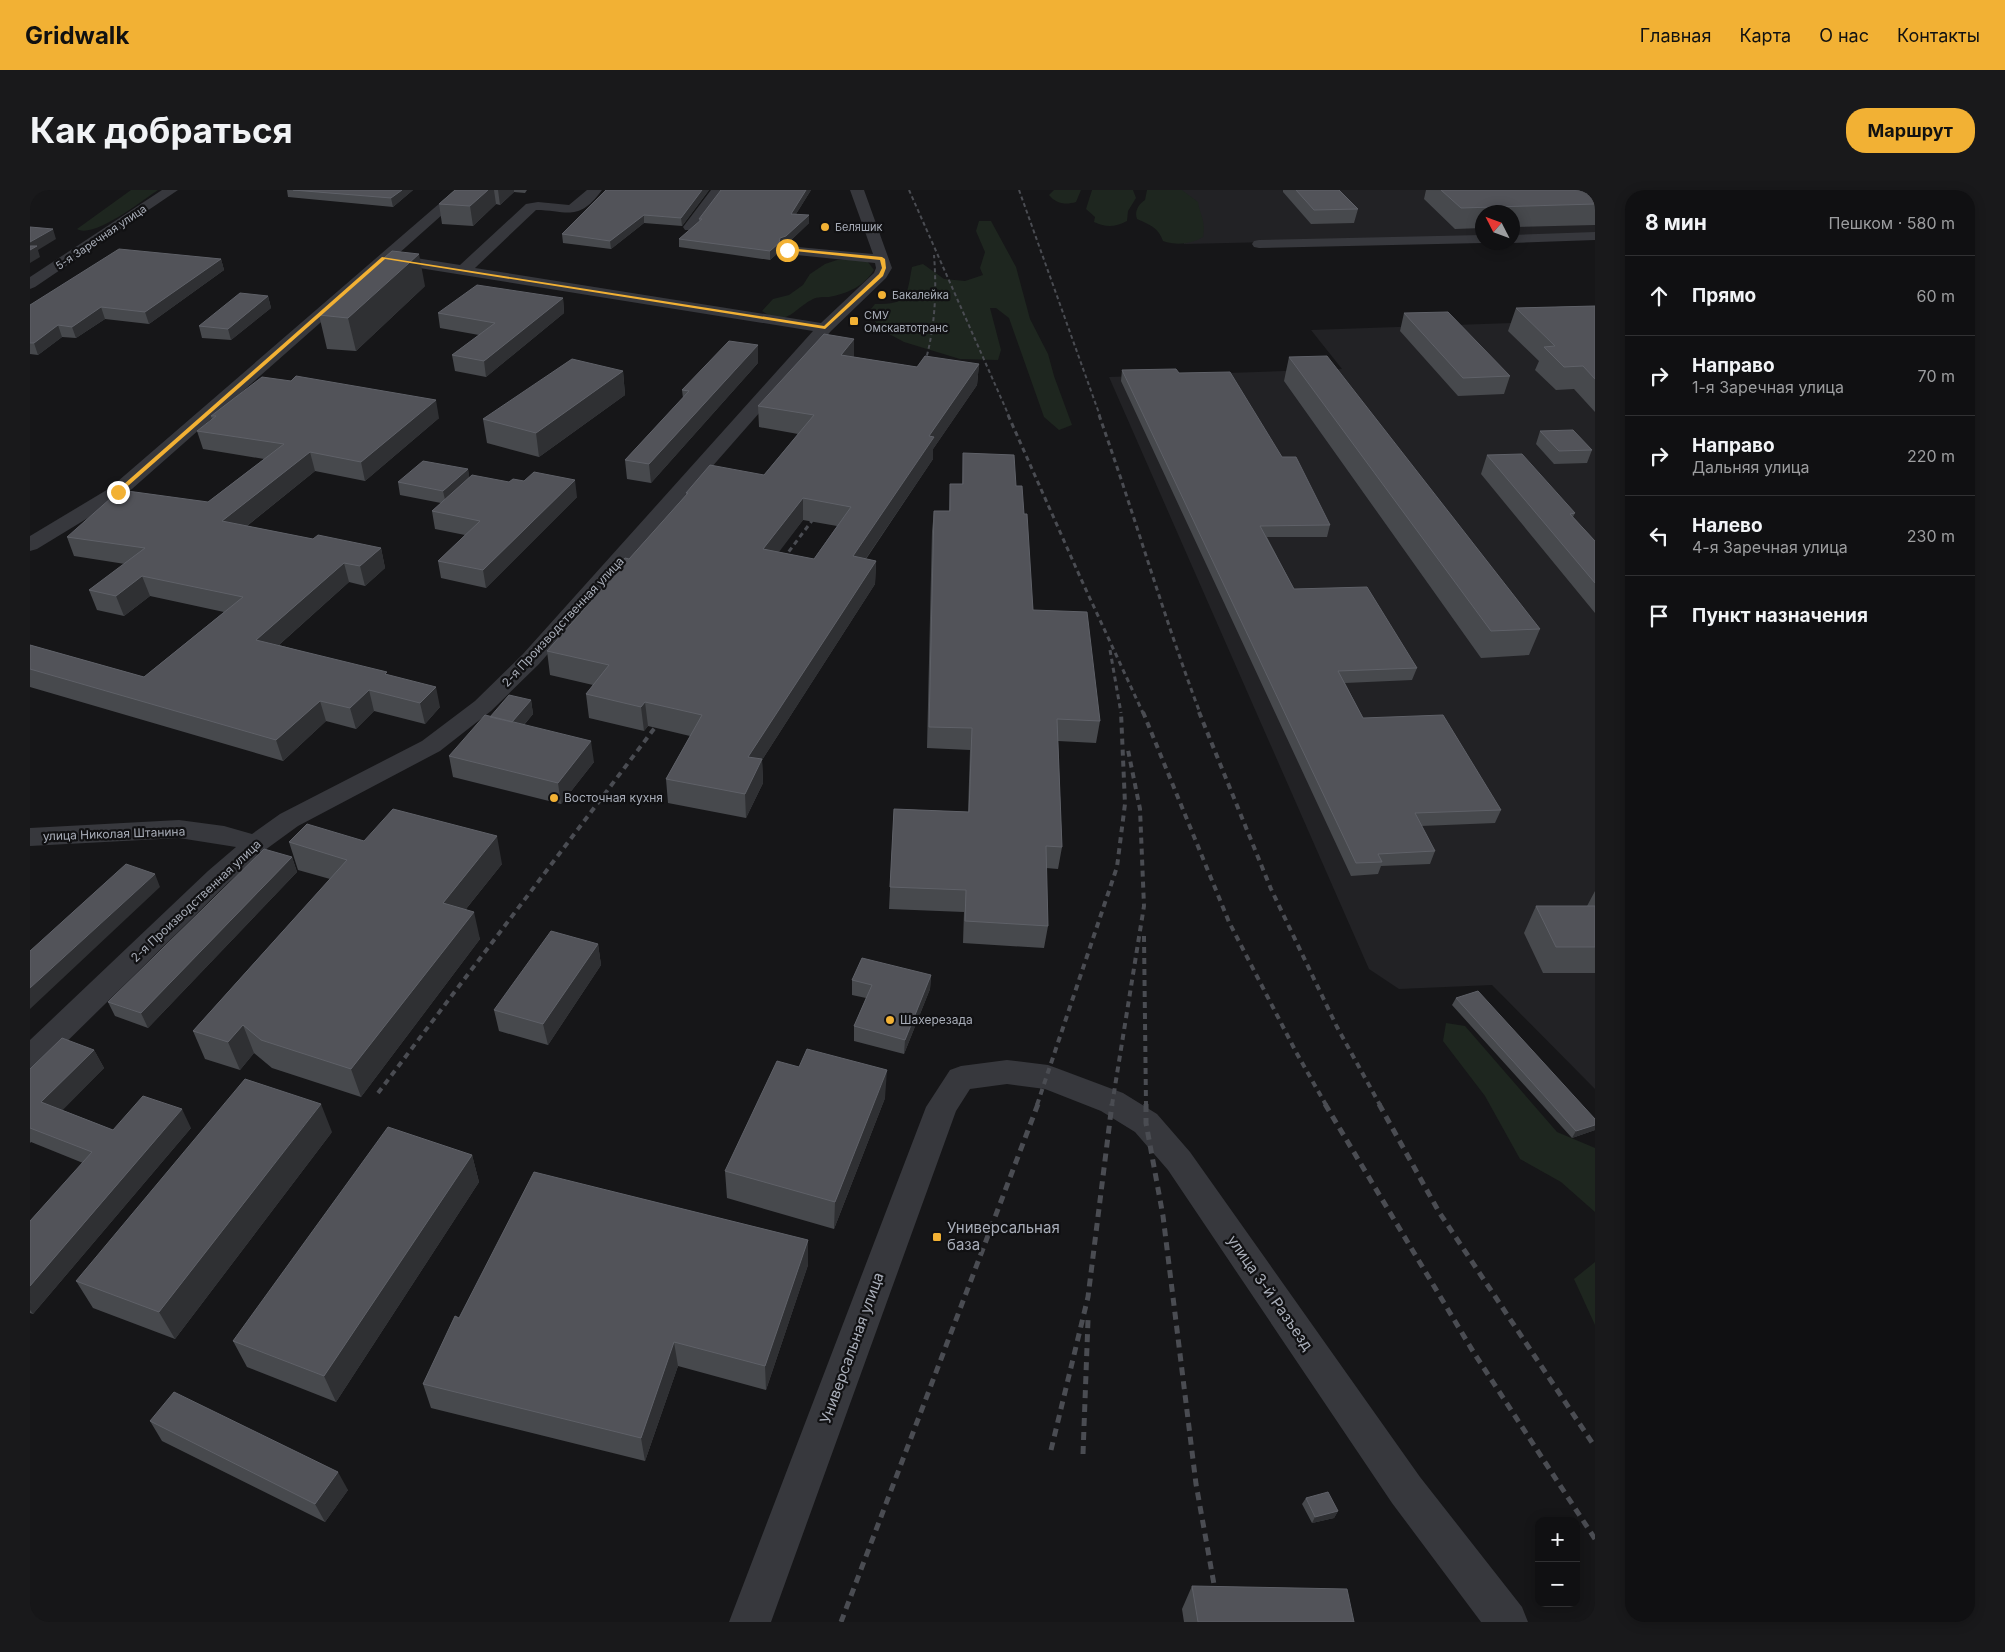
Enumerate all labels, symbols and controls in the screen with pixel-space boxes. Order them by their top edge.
text: Gridwalk [25,21,129,50]
text: Главная [1640,25,1711,46]
text: Карта [1739,25,1791,46]
text: О нас [1819,25,1869,46]
text: Контакты [1897,25,1980,46]
button: Маршрут [1846,108,1975,153]
text: Как добраться [30,109,293,151]
street label: 5-я Заречная улица [53,201,149,273]
north arrow [1475,205,1520,250]
text: 8 мин [1645,210,1707,235]
text: Пешком · 580 m [1829,213,1955,233]
place label: Беляшик [835,220,882,234]
marker: Беляшик [819,221,831,233]
route start [776,239,799,262]
icon: ahead [1645,282,1673,310]
text: Прямо [1692,284,1756,307]
text: 60 m [1916,286,1955,306]
place label: Бакалейка [892,288,949,302]
marker: Бакалейка [876,289,888,301]
place label: СМУ Омскавтотранс [864,308,948,335]
marker: СМУ Омскавтотранс [848,315,860,327]
text: Направо [1692,354,1775,377]
icon: right [1645,362,1673,390]
text: 70 m [1918,366,1955,386]
text: 1-я Заречная улица [1692,377,1844,397]
text: Направо [1692,434,1775,457]
icon: right [1645,442,1673,470]
text: 220 m [1907,446,1955,466]
text: Дальняя улица [1692,457,1809,477]
route end [107,481,130,504]
text: Налево [1692,514,1763,537]
icon: left [1645,522,1673,550]
text: 230 m [1907,526,1955,546]
text: 4-я Заречная улица [1692,537,1848,557]
street label: 2-я Производственная улица [498,554,627,690]
icon: arrive [1645,602,1673,630]
text: Пункт назначения [1692,604,1868,627]
place label: Восточная кухня [564,790,663,805]
marker: Восточная кухня [548,792,560,804]
street label: улица Николая Штанина [42,824,186,843]
street label: 2-я Производственная улица [128,836,264,965]
place label: Шахерезада [900,1012,973,1027]
marker: Шахерезада [884,1014,896,1026]
place label: Универсальная база [947,1218,1060,1254]
marker: Универсальная база [931,1231,943,1243]
street label: улица 3-й Разъезд [1223,1231,1317,1354]
street label: Универсальная улица [815,1270,888,1426]
map controls [1535,1517,1580,1607]
button: + [1535,1517,1580,1562]
button: − [1535,1562,1580,1607]

